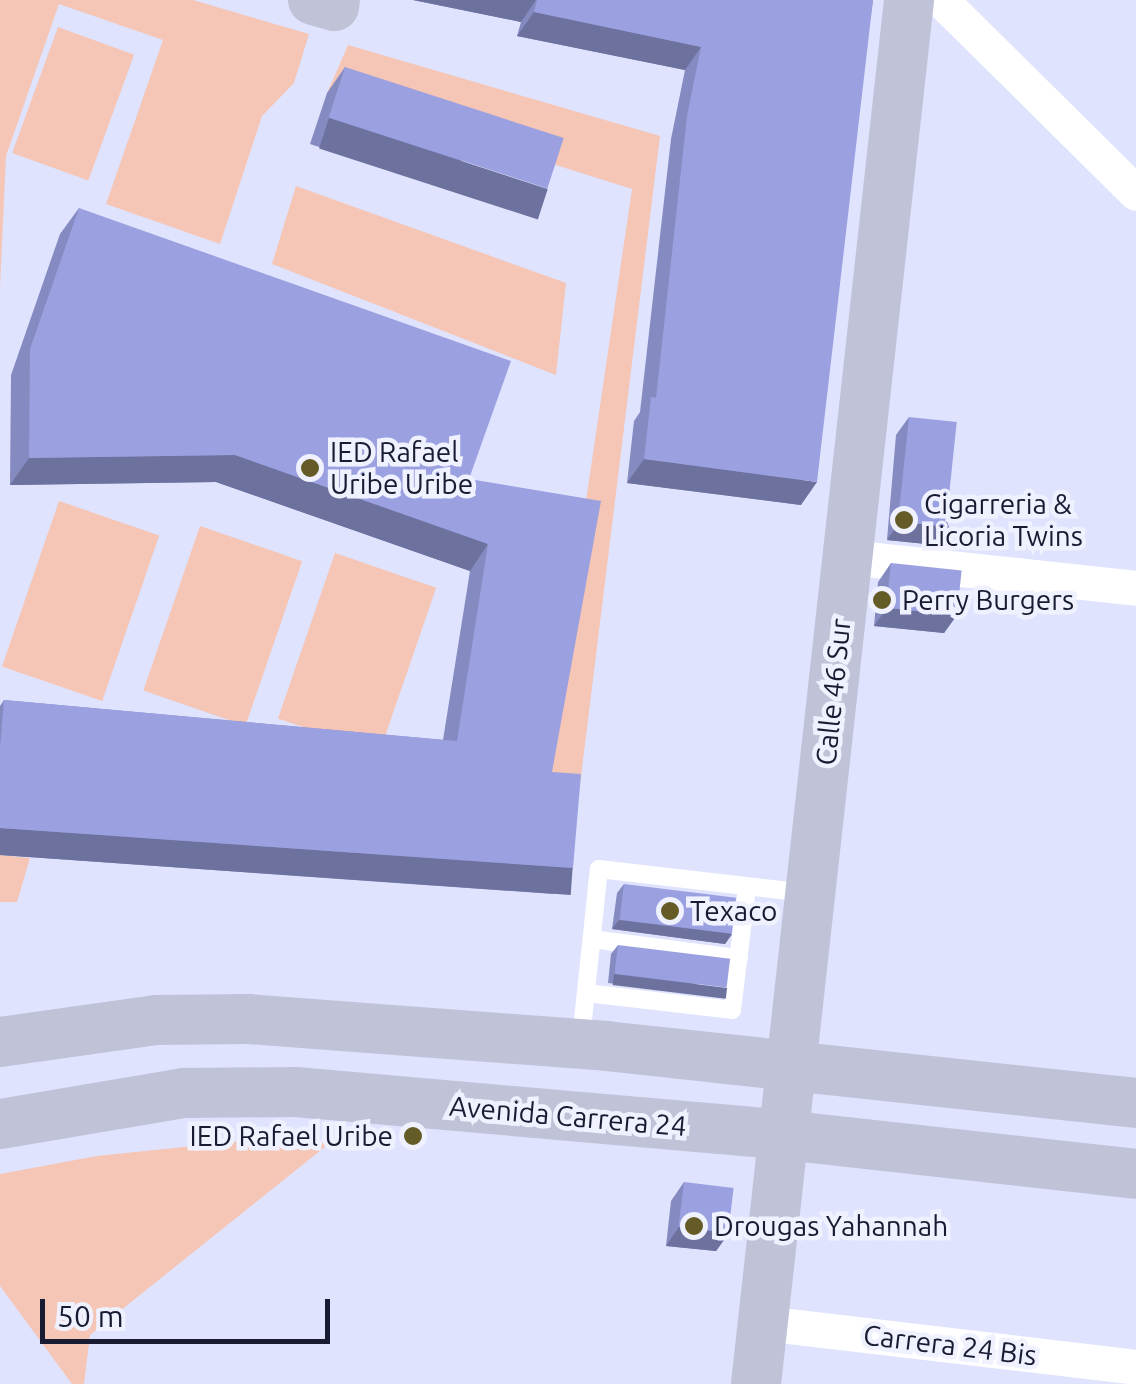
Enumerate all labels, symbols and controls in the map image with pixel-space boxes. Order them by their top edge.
place label: IED Rafael Uribe Uribe [330,435,473,501]
marker: IED Rafael Uribe Uribe [299,457,321,479]
place label: Cigarreria & Licoria Twins [924,487,1083,553]
marker: Cigarreria & Licoria Twins [893,509,915,531]
place label: Perry Burgers [902,583,1074,617]
marker: Perry Burgers [871,589,893,611]
street label: Calle 46 Sur [809,617,857,767]
place label: Texaco [690,894,777,928]
marker: Texaco [659,900,681,922]
street label: Avenida Carrera 24 [448,1089,688,1143]
place label: IED Rafael Uribe [190,1119,393,1153]
marker: IED Rafael Uribe [402,1125,424,1147]
place label: Drougas Yahannah [714,1209,948,1243]
marker: Drougas Yahannah [683,1215,705,1237]
scale bar [45,1279,335,1341]
text: 50 m [57,1299,124,1333]
street label: Carrera 24 Bis [861,1318,1039,1372]

